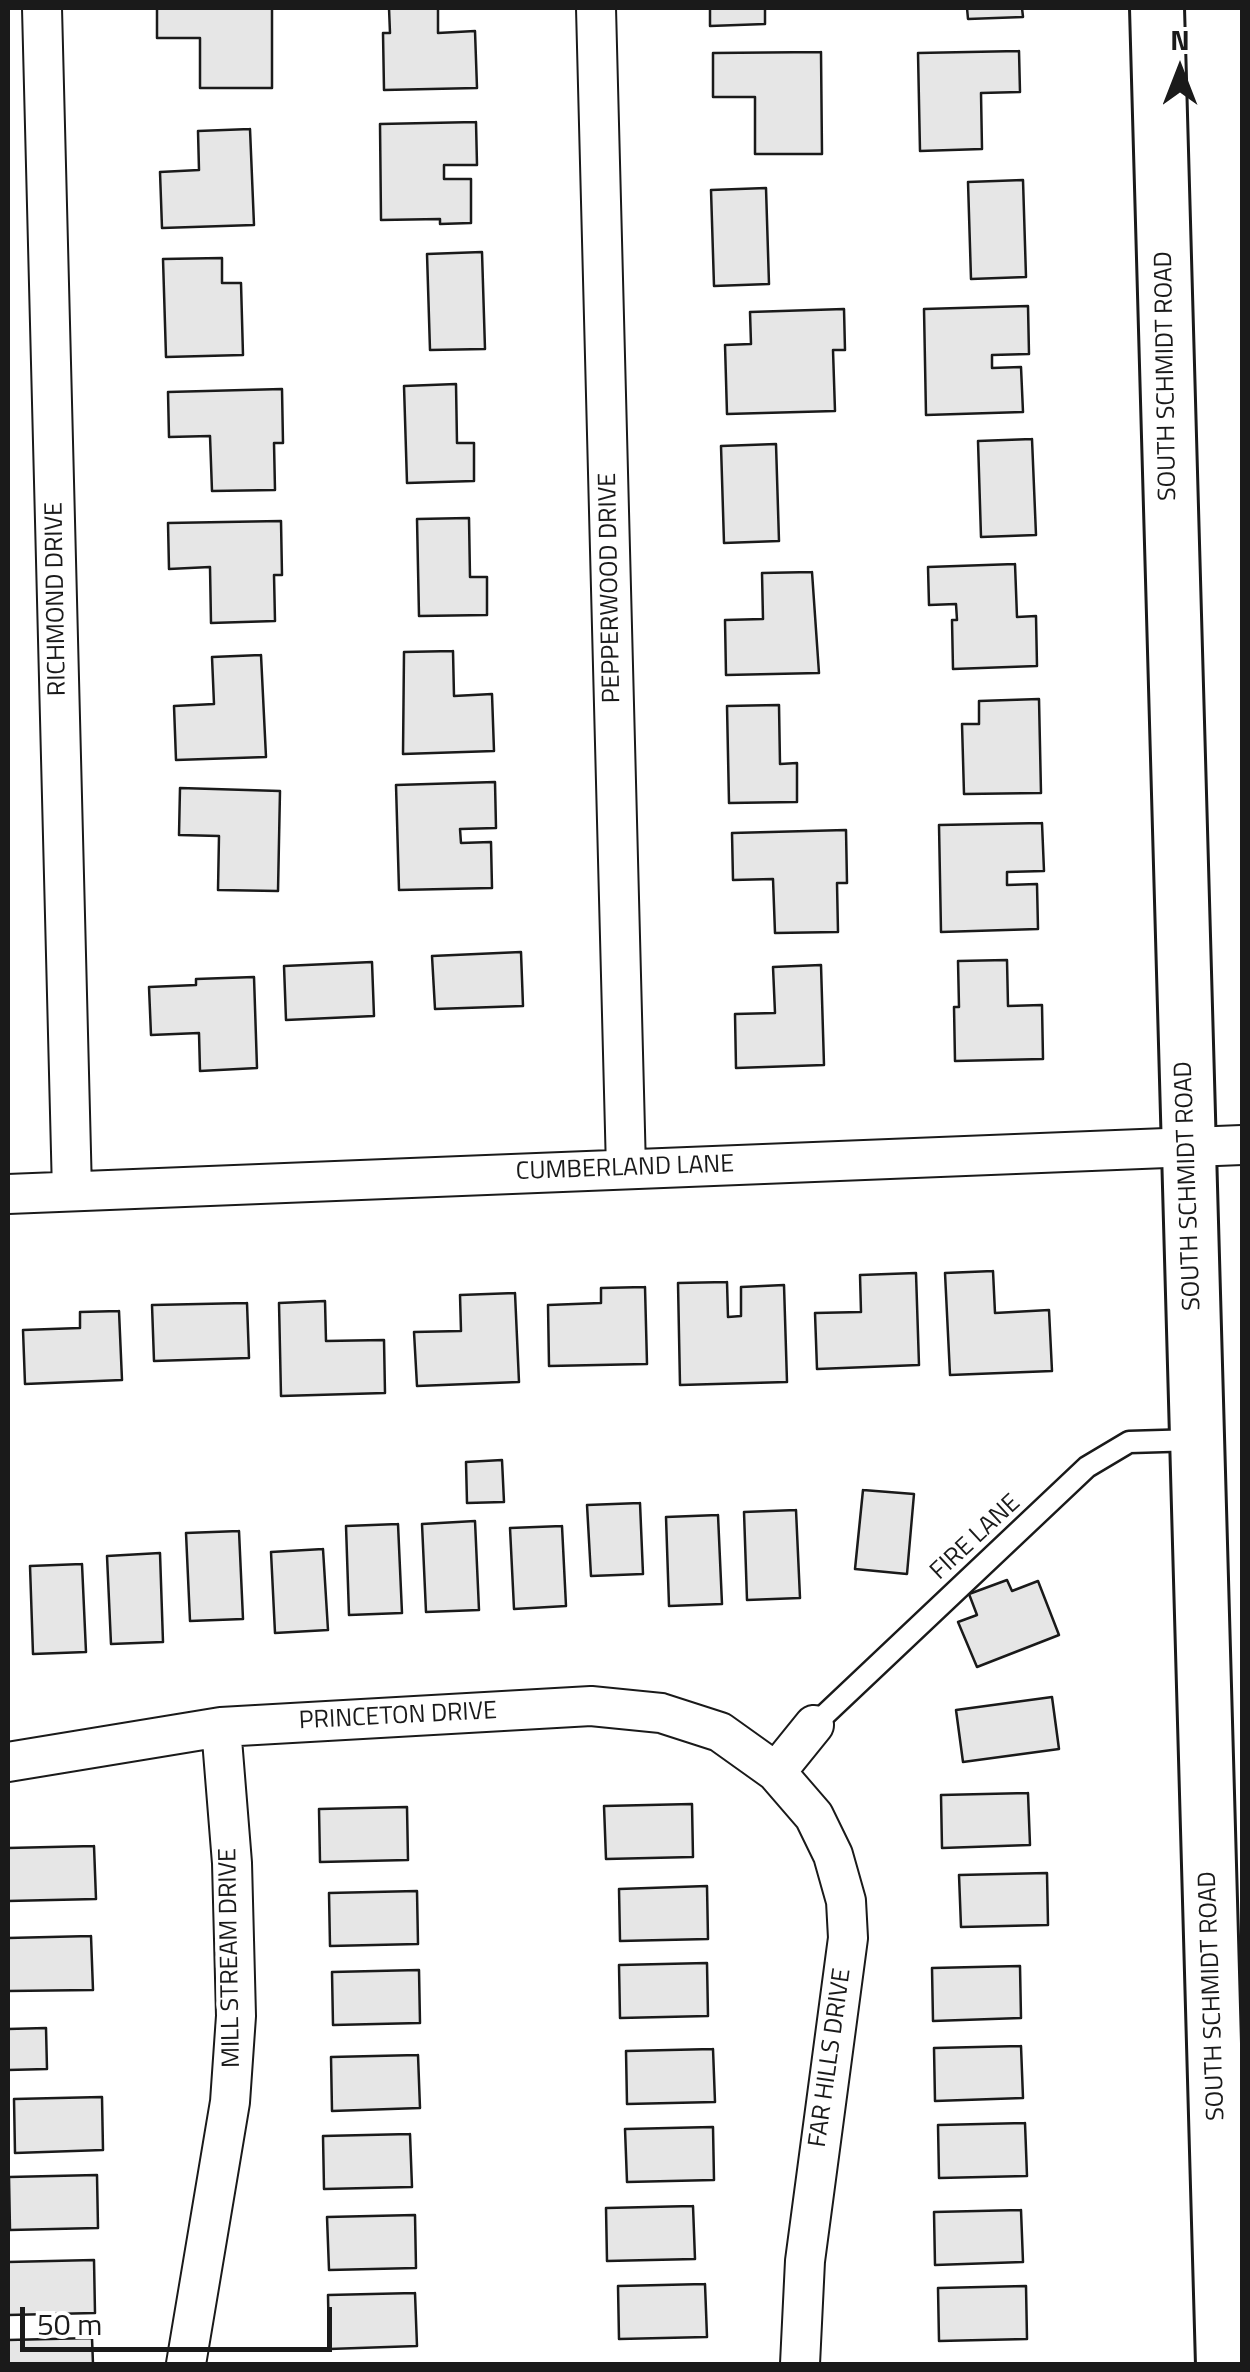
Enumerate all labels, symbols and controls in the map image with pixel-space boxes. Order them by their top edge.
text: N [1170,18,1190,61]
north arrow [1130,20,1230,120]
street label: SOUTH SCHMIDT ROAD [1150,251,1184,501]
street label: PEPPERWOOD DRIVE [594,473,628,703]
street label: RICHMOND DRIVE [40,502,74,696]
street label: SOUTH SCHMIDT ROAD [1170,1061,1208,1311]
street label: CUMBERLAND LANE [515,1150,735,1188]
street label: FIRE LANE [925,1489,1027,1587]
street label: PRINCETON DRIVE [298,1697,498,1737]
street label: MILL STREAM DRIVE [214,1848,248,2068]
street label: SOUTH SCHMIDT ROAD [1194,1871,1232,2121]
street label: FAR HILLS DRIVE [804,1967,858,2149]
scale bar [25,2287,338,2349]
text: 50 m [37,2301,102,2347]

